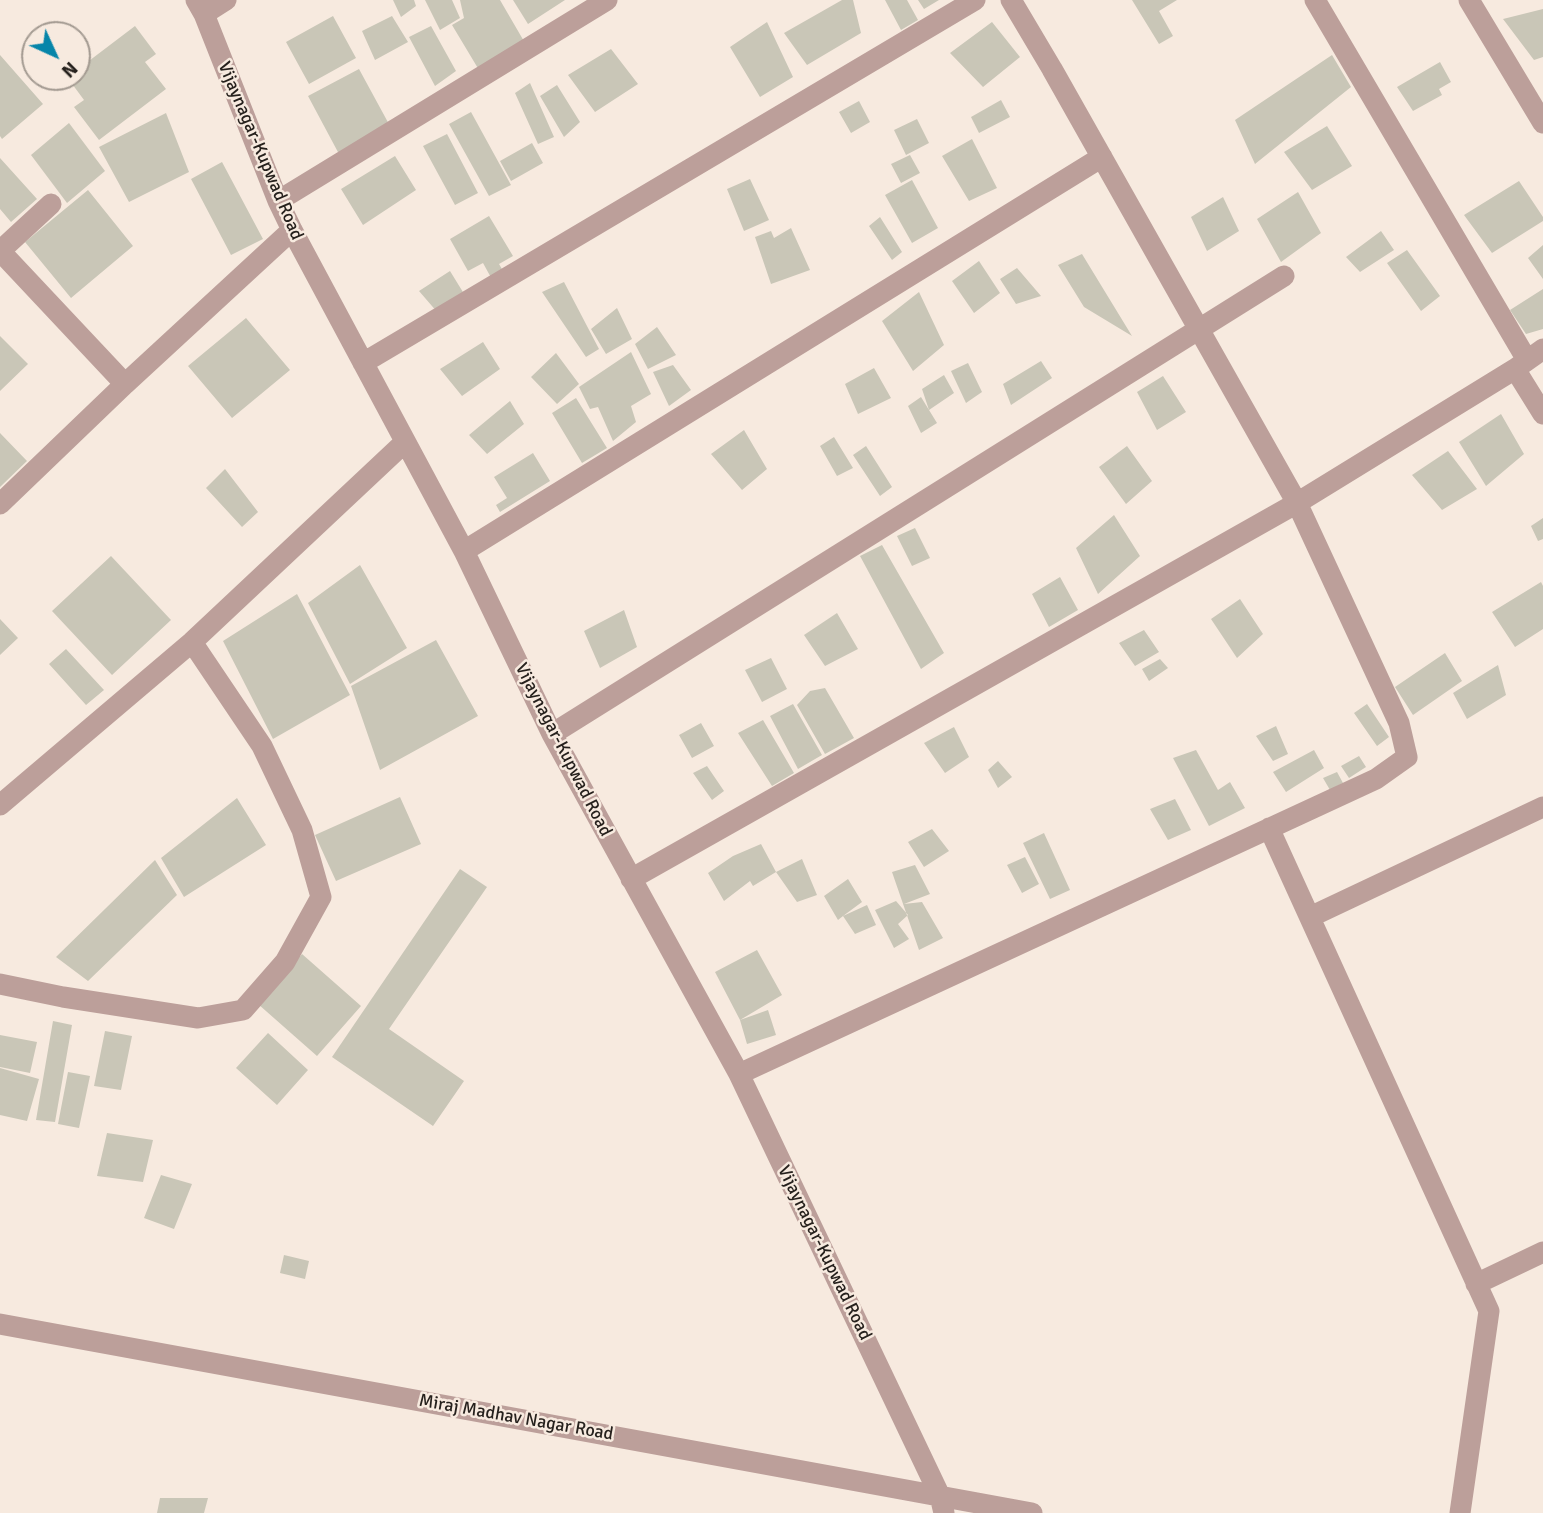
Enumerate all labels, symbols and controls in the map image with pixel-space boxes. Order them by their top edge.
north arrow [21,21,91,91]
text: N [56,56,83,83]
street label: Vijaynagar-Kupwad Road [213,59,307,243]
street label: Vijaynagar-Kupwad Road [510,660,616,840]
street label: Vijaynagar-Kupwad Road [772,1162,876,1344]
street label: Miraj Madhav Nagar Road [417,1390,615,1446]

